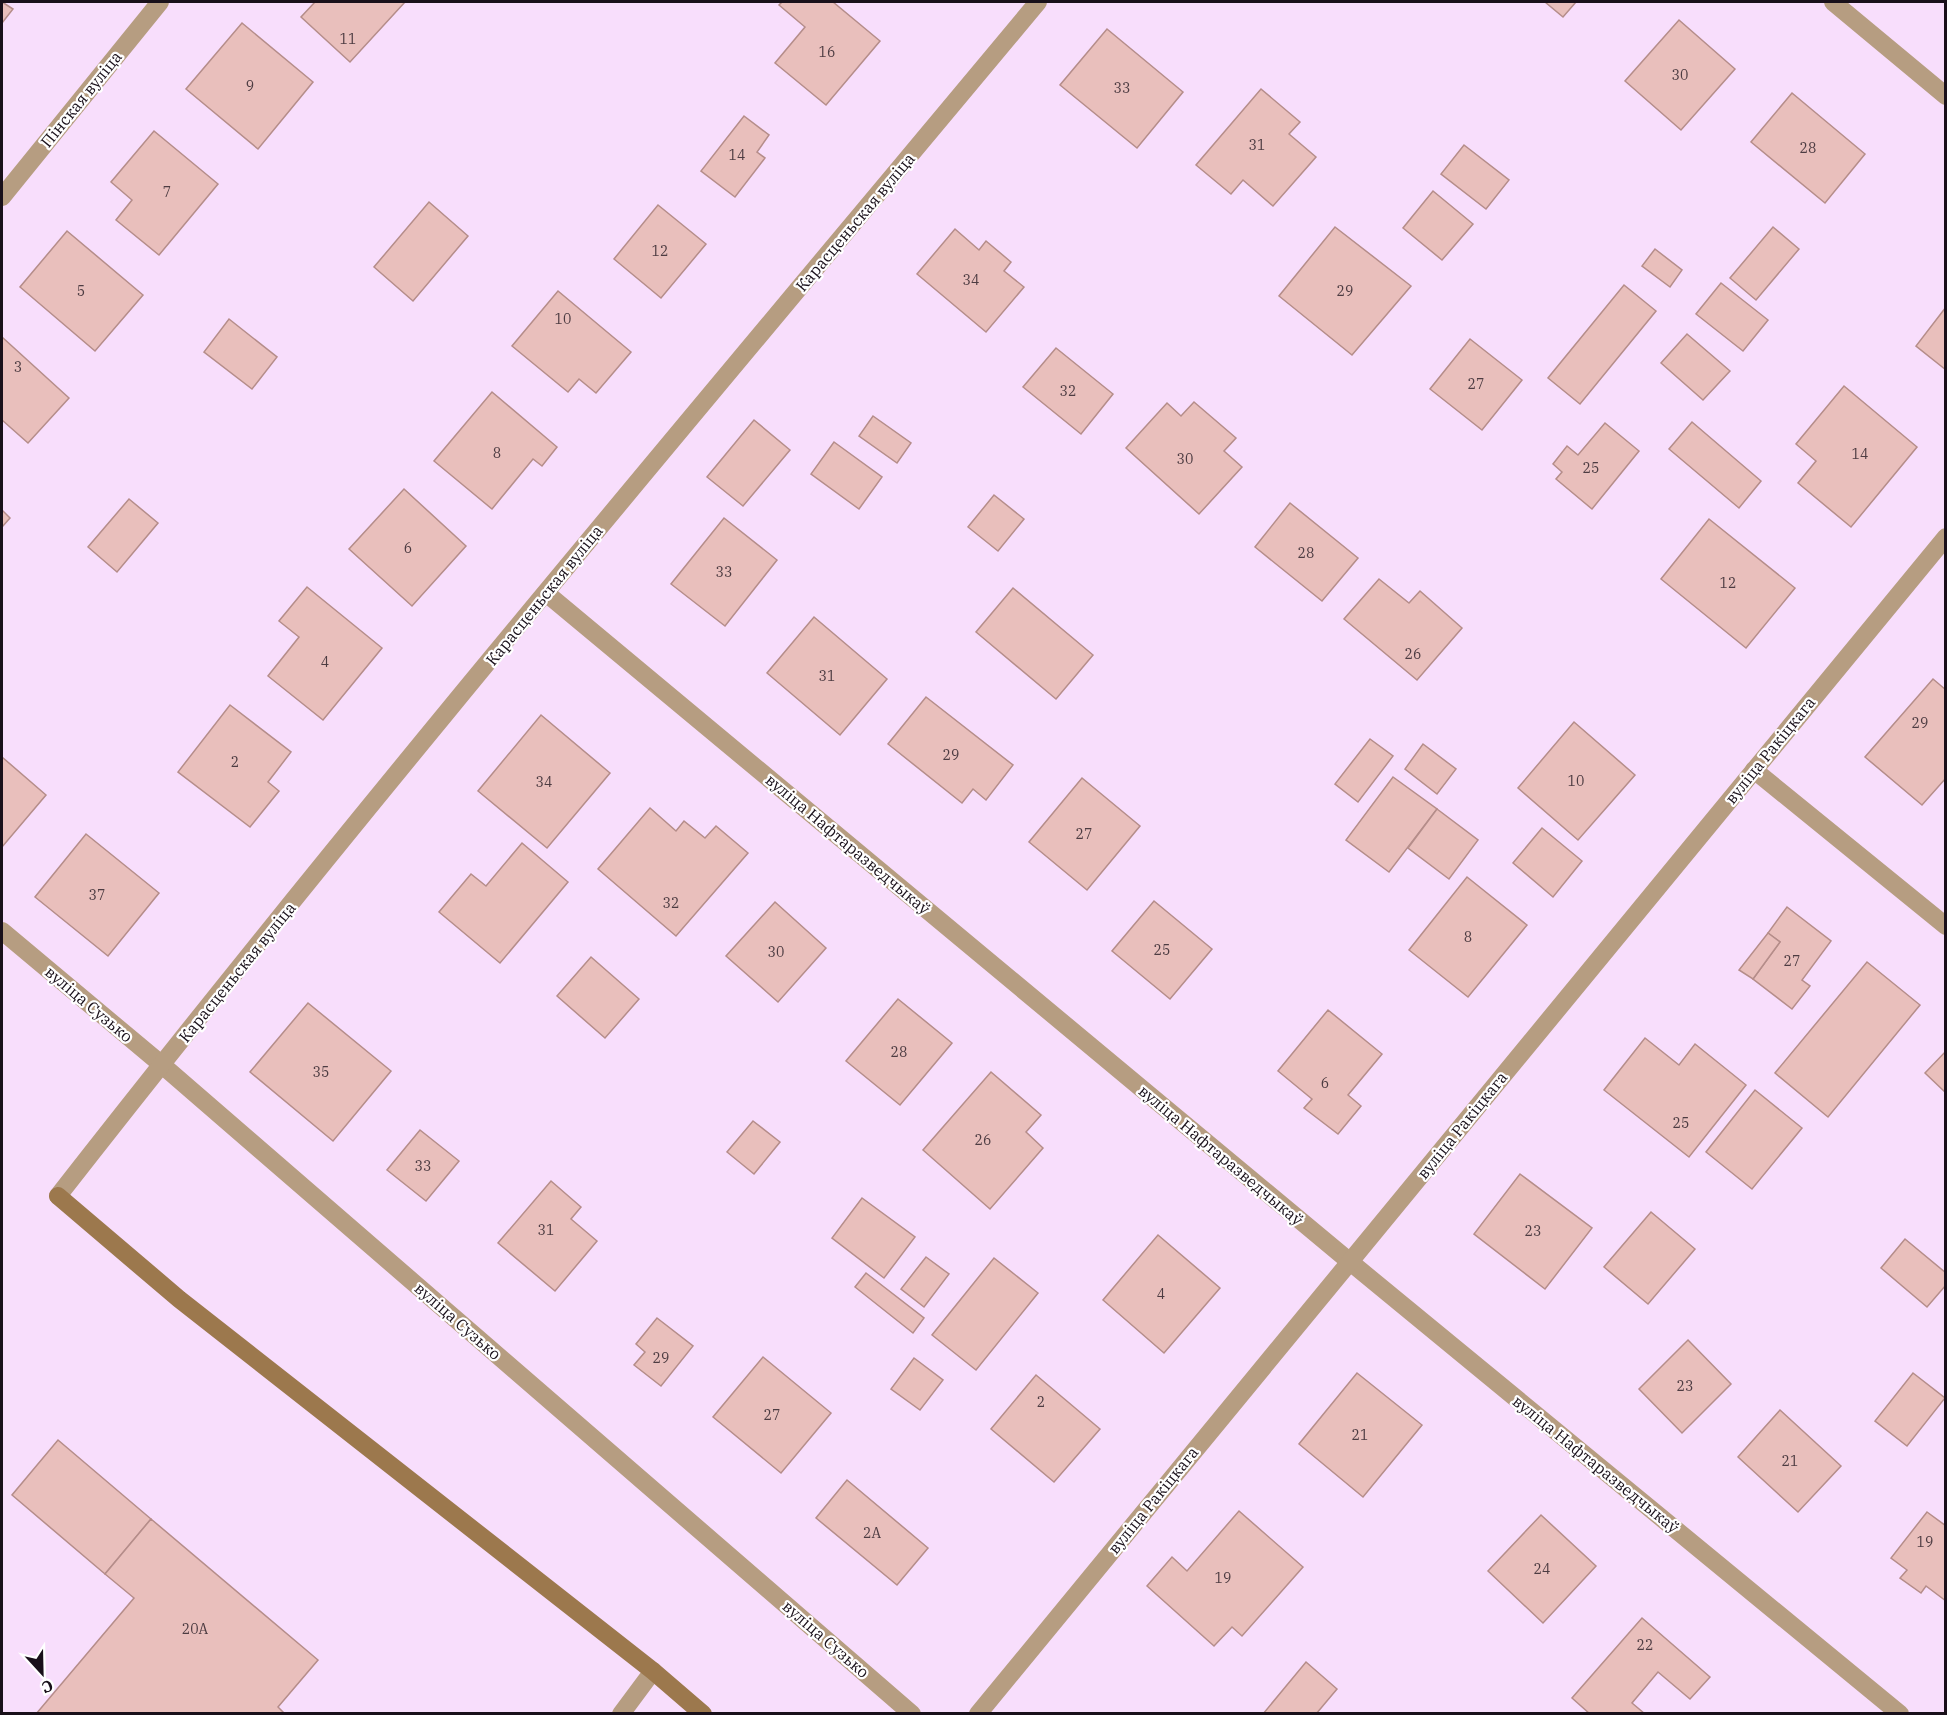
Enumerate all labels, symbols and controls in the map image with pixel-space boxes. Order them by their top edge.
house number: 11 [340,30,356,48]
house number: 16 [819,43,835,61]
street label: Пінская вуліца [36,47,126,151]
house number: 30 [1672,66,1688,84]
house number: 9 [246,77,254,95]
house number: 33 [1114,79,1130,97]
house number: 31 [1249,136,1265,154]
house number: 28 [1800,139,1816,157]
house number: 14 [729,146,745,164]
street label: Карасценьская вуліца [791,148,919,295]
house number: 7 [163,183,171,201]
house number: 12 [652,242,668,260]
house number: 34 [963,271,979,289]
house number: 5 [77,282,85,300]
house number: 29 [1337,282,1353,300]
house number: 10 [555,310,571,328]
house number: 3 [14,358,22,376]
house number: 27 [1468,375,1484,393]
house number: 32 [1060,382,1076,400]
house number: 8 [493,444,501,462]
house number: 14 [1852,445,1868,463]
house number: 30 [1177,450,1193,468]
house number: 25 [1583,459,1599,477]
street label: Карасценьская вуліца [481,521,607,669]
house number: 6 [404,539,412,557]
house number: 28 [1298,544,1314,562]
house number: 33 [716,563,732,581]
house number: 12 [1720,574,1736,592]
house number: 26 [1405,645,1421,663]
house number: 4 [321,653,329,671]
house number: 31 [819,667,835,685]
street label: вуліца Ракіцкага [1721,692,1820,808]
house number: 29 [1912,714,1928,732]
house number: 29 [943,746,959,764]
house number: 2 [231,753,239,771]
street label: вуліца Нафтаразведчыкаў [762,769,935,919]
house number: 10 [1568,772,1584,790]
house number: 34 [536,773,552,791]
house number: 27 [1076,825,1092,843]
house number: 37 [89,886,105,904]
house number: 32 [663,894,679,912]
street label: Карасценьская вуліца [174,898,300,1046]
house number: 8 [1464,928,1472,946]
house number: 25 [1154,941,1170,959]
house number: 30 [768,943,784,961]
house number: 27 [1784,952,1800,970]
street label: вуліца Сузько [41,962,137,1046]
house number: 28 [891,1043,907,1061]
house number: 35 [313,1063,329,1081]
street label: вуліца Ракіцкага [1413,1067,1512,1183]
house number: 6 [1321,1074,1329,1092]
street label: вуліца Нафтаразведчыкаў [1135,1080,1308,1230]
house number: 25 [1673,1114,1689,1132]
house number: 26 [975,1131,991,1149]
house number: 33 [415,1157,431,1175]
house number: 31 [538,1221,554,1239]
house number: 23 [1525,1222,1541,1240]
street label: вуліца Сузько [411,1278,505,1364]
house number: 4 [1157,1285,1165,1303]
house number: 29 [653,1349,669,1367]
house number: 23 [1677,1377,1693,1395]
street label: вуліца Нафтаразведчыкаў [1509,1391,1684,1538]
house number: 2 [1037,1393,1045,1411]
house number: 27 [764,1406,780,1424]
house number: 21 [1352,1426,1368,1444]
street label: вуліца Ракіцкага [1104,1442,1203,1558]
house number: 21 [1782,1452,1798,1470]
house number: 2А [863,1524,881,1542]
house number: 19 [1917,1533,1933,1551]
house number: 24 [1534,1560,1550,1578]
house number: 19 [1215,1569,1231,1587]
street label: вуліца Сузько [779,1596,873,1682]
house number: 20А [182,1620,209,1638]
house number: 22 [1637,1636,1653,1654]
north arrow [12,1643,72,1703]
text: С [39,1676,56,1698]

